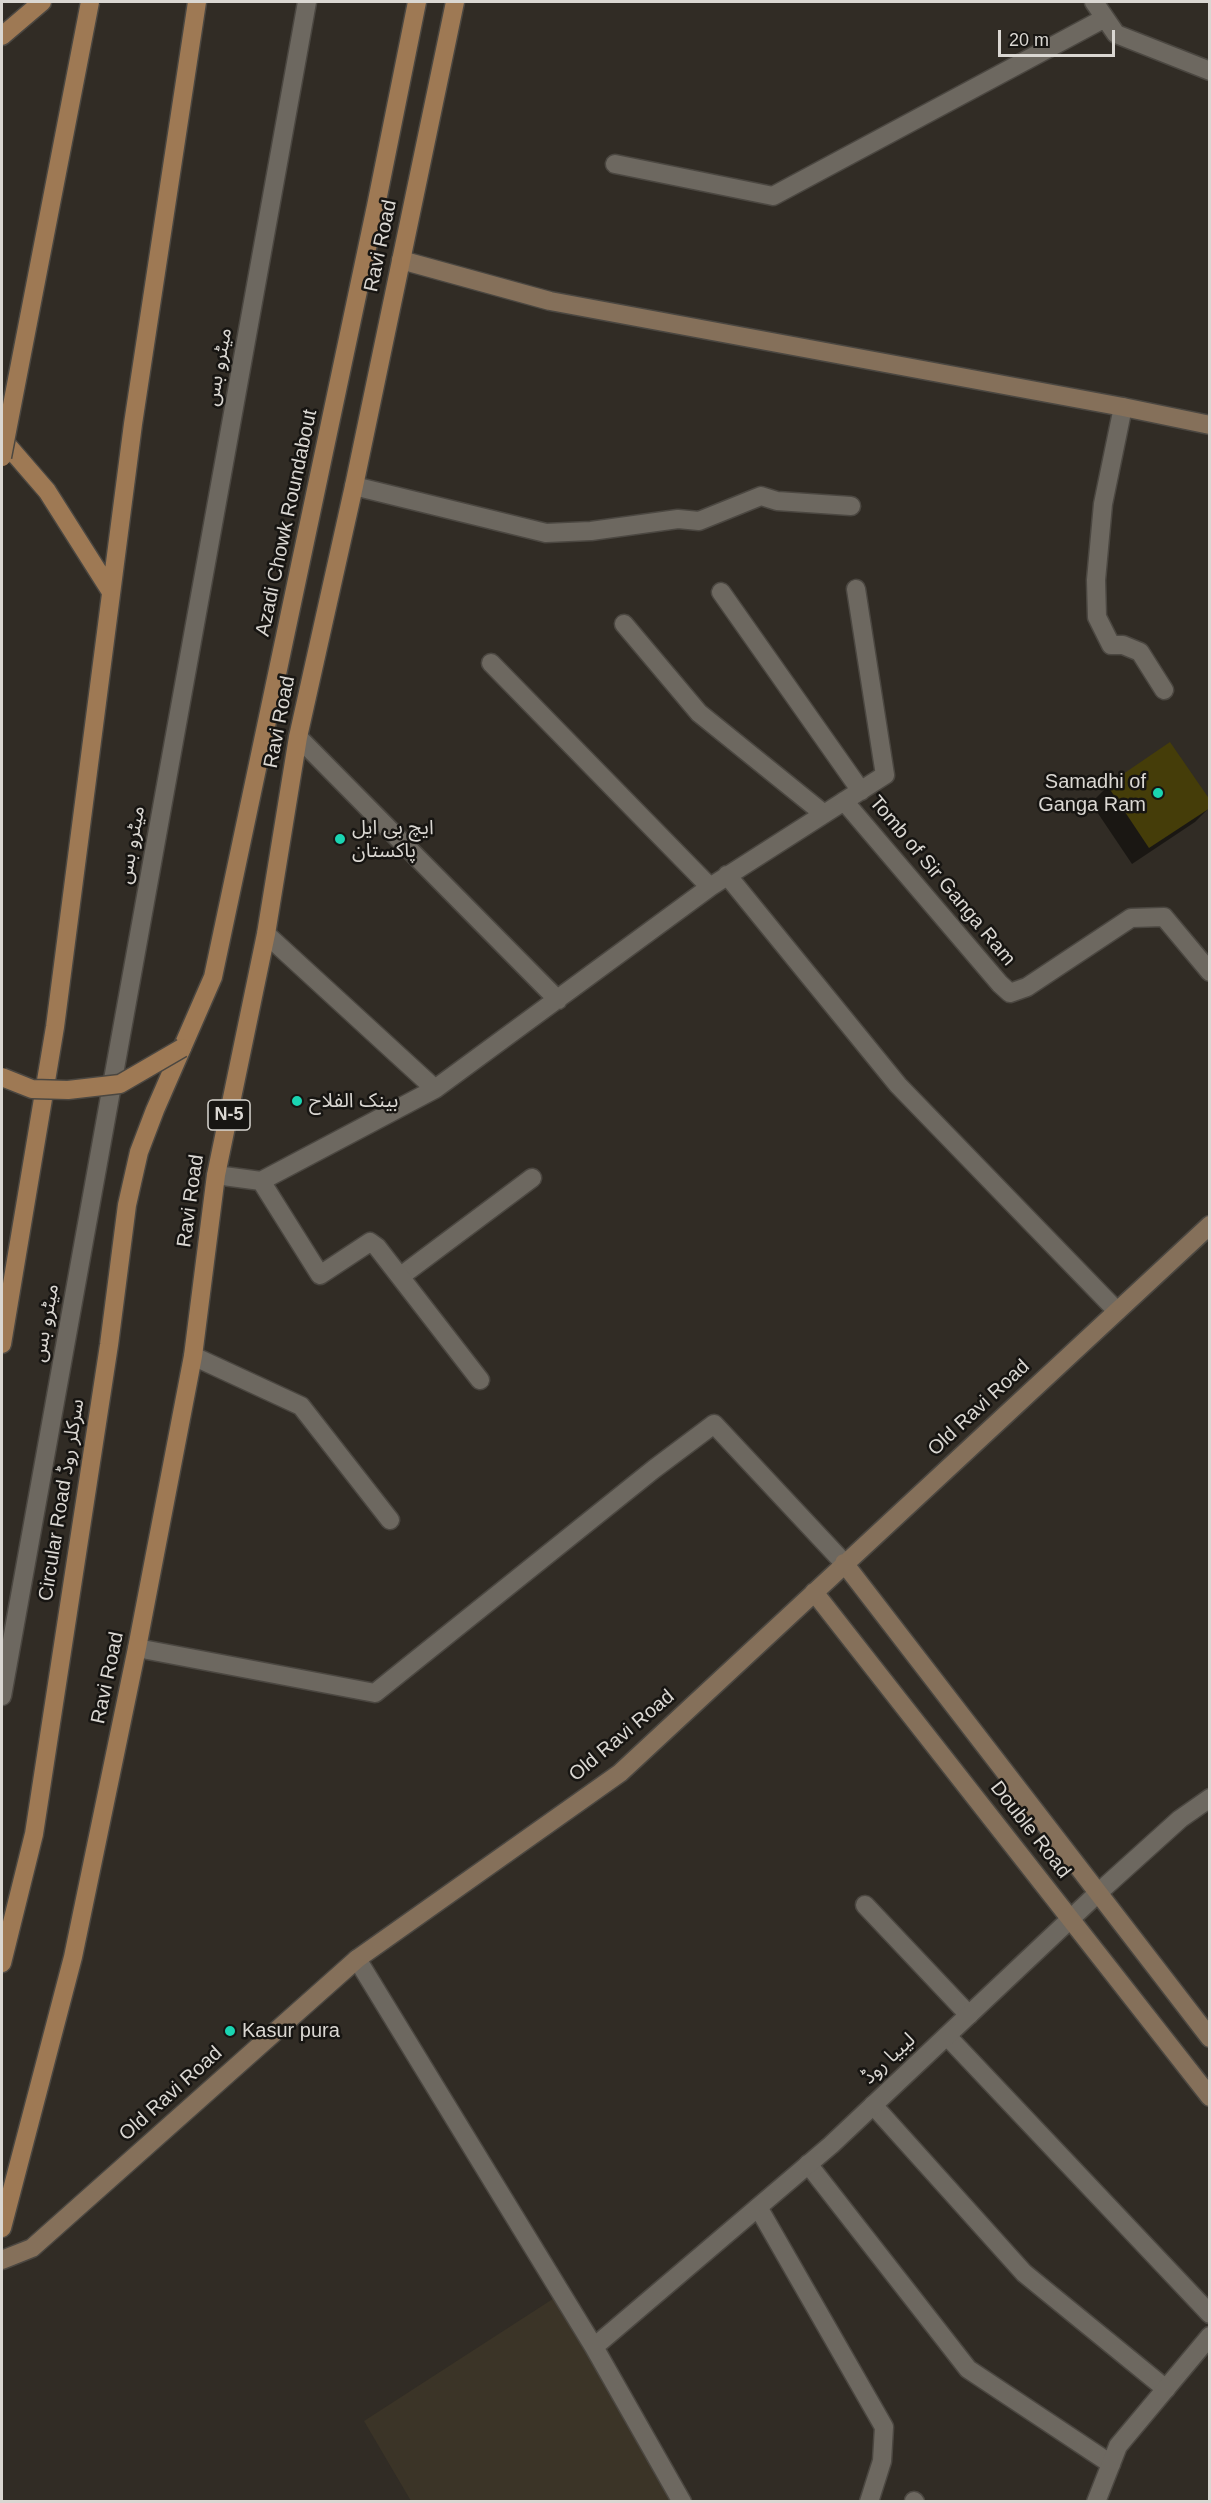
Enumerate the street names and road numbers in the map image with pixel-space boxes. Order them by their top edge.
street label: Ravi Road [360,198,402,294]
street label: میٹرو بس [200,326,238,408]
street label: Azadi Chowk Roundabout [251,407,323,639]
street label: Ravi Road [259,674,301,770]
street label: Tomb of Sir Ganga Ram [864,791,1020,971]
street label: میٹرو بس [113,804,151,886]
road number: N-5 [208,1100,250,1130]
street label: Ravi Road [173,1153,209,1249]
street label: میٹرو بس [27,1282,65,1364]
street label: Old Ravi Road [923,1355,1035,1461]
street label: Circular Road سرکلر روڈ [34,1397,90,1603]
street label: Ravi Road [87,1630,129,1726]
street label: Old Ravi Road [564,1685,680,1787]
street label: Double Road [985,1777,1075,1883]
street label: لیبیا روڈ [857,2028,921,2090]
street label: Old Ravi Road [115,2042,227,2146]

